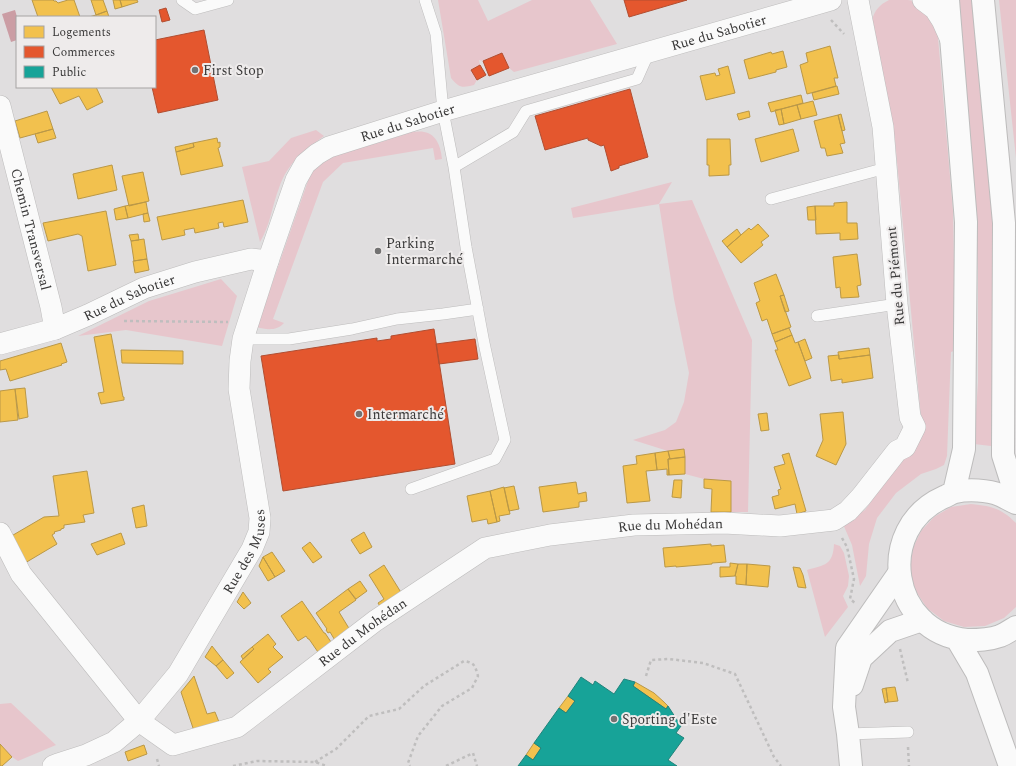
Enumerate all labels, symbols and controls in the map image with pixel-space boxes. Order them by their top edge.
street label: Rue du Sabotier [669,9,769,56]
legend [16,16,156,88]
text: Logements [52,23,111,42]
text: Commerces [52,43,115,62]
place label: First Stop [203,60,264,81]
text: Public [52,63,86,82]
marker: First Stop [190,65,200,75]
street label: Rue du Sabotier [358,98,458,147]
street label: Chemin Transversal [5,166,56,292]
street label: Rue du Piémont [881,226,910,326]
place label: Parking Intermarché [386,233,463,270]
marker: Parking Intermarché [373,246,383,256]
street label: Rue du Sabotier [80,269,178,327]
place label: Intermarché [367,404,444,425]
marker: Intermarché [354,409,364,419]
street label: Rue des Muses [218,508,271,598]
street label: Rue du Mohédan [617,513,723,538]
street label: Rue du Mohédan [314,593,411,672]
place label: Sporting d'Este [622,709,717,730]
marker: Sporting d'Este [609,714,619,724]

